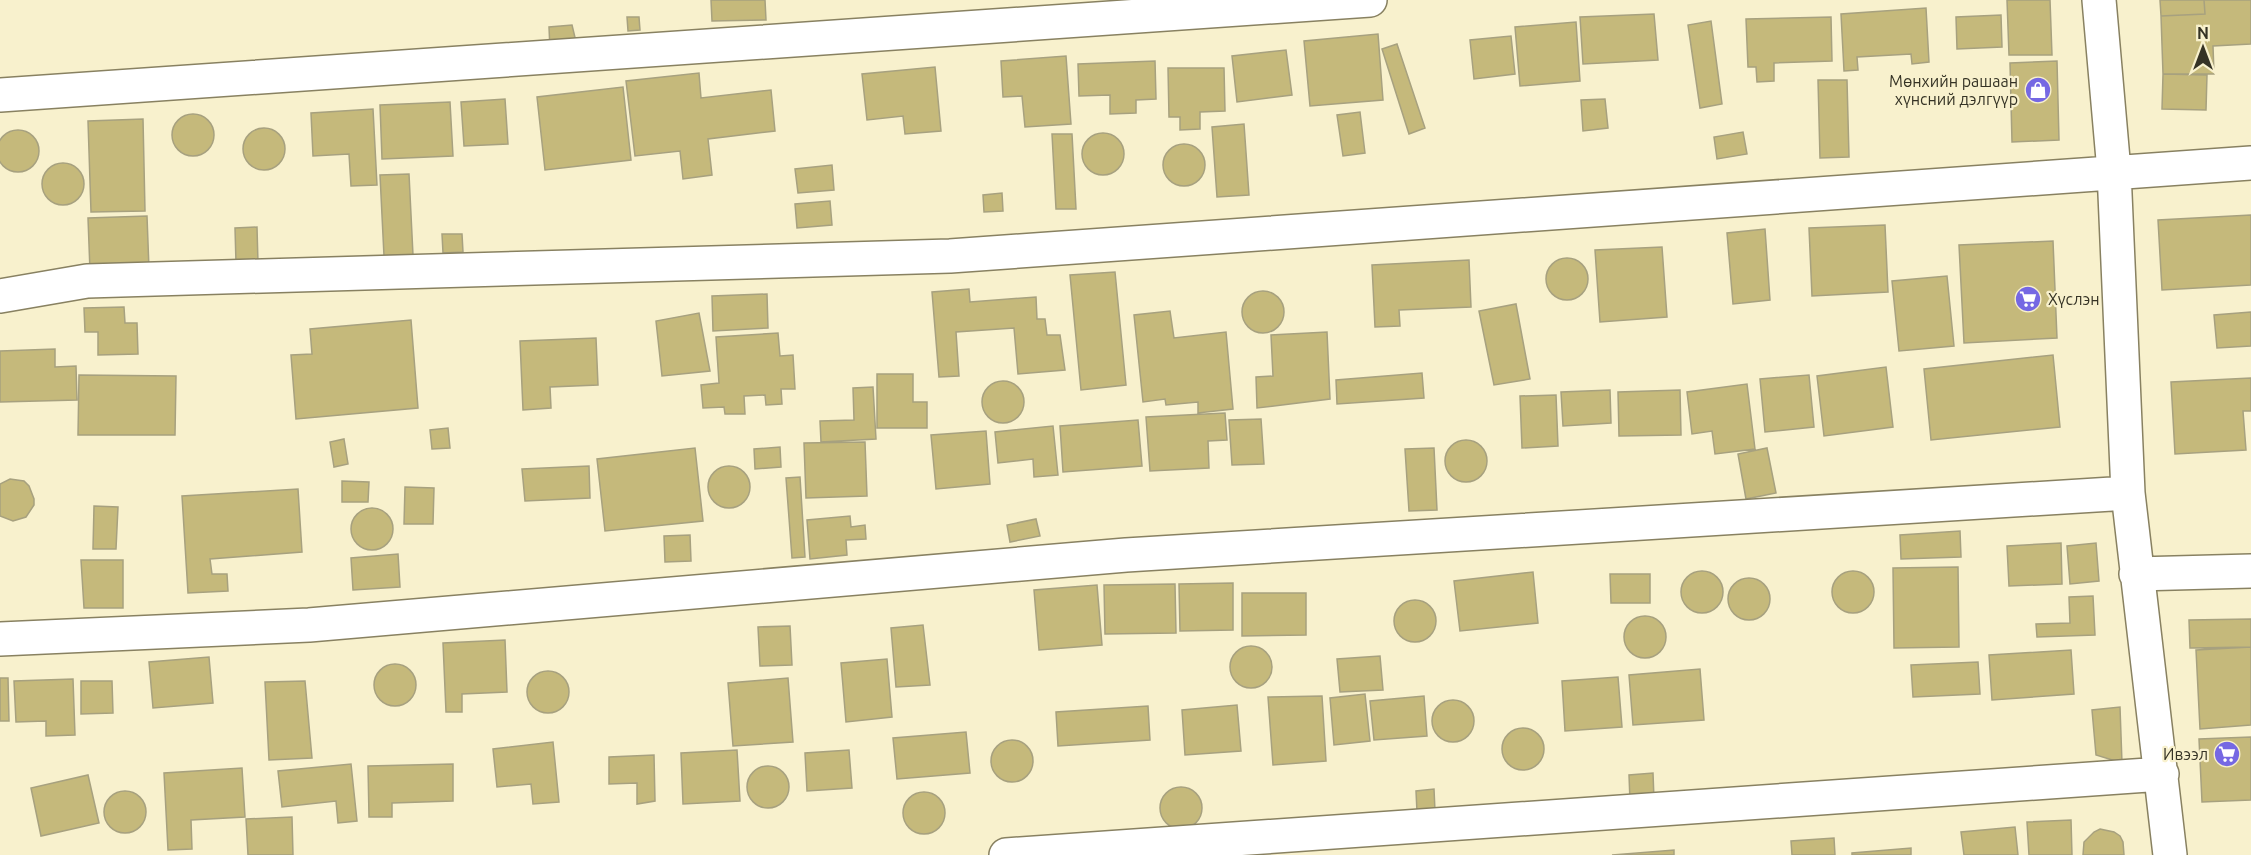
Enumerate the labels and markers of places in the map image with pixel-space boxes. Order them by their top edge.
place label: Мөнхийн рашаан хүнсний дэлгүүр [1889,72,2018,108]
shop icon: Мөнхийн рашаан хүнсний дэлгүүр [2023,75,2053,105]
supermarket icon: Хүслэн [2013,284,2043,314]
place label: Хүслэн [2048,290,2100,308]
supermarket icon: Ивээл [2212,739,2242,769]
place label: Ивээл [2163,745,2208,763]

